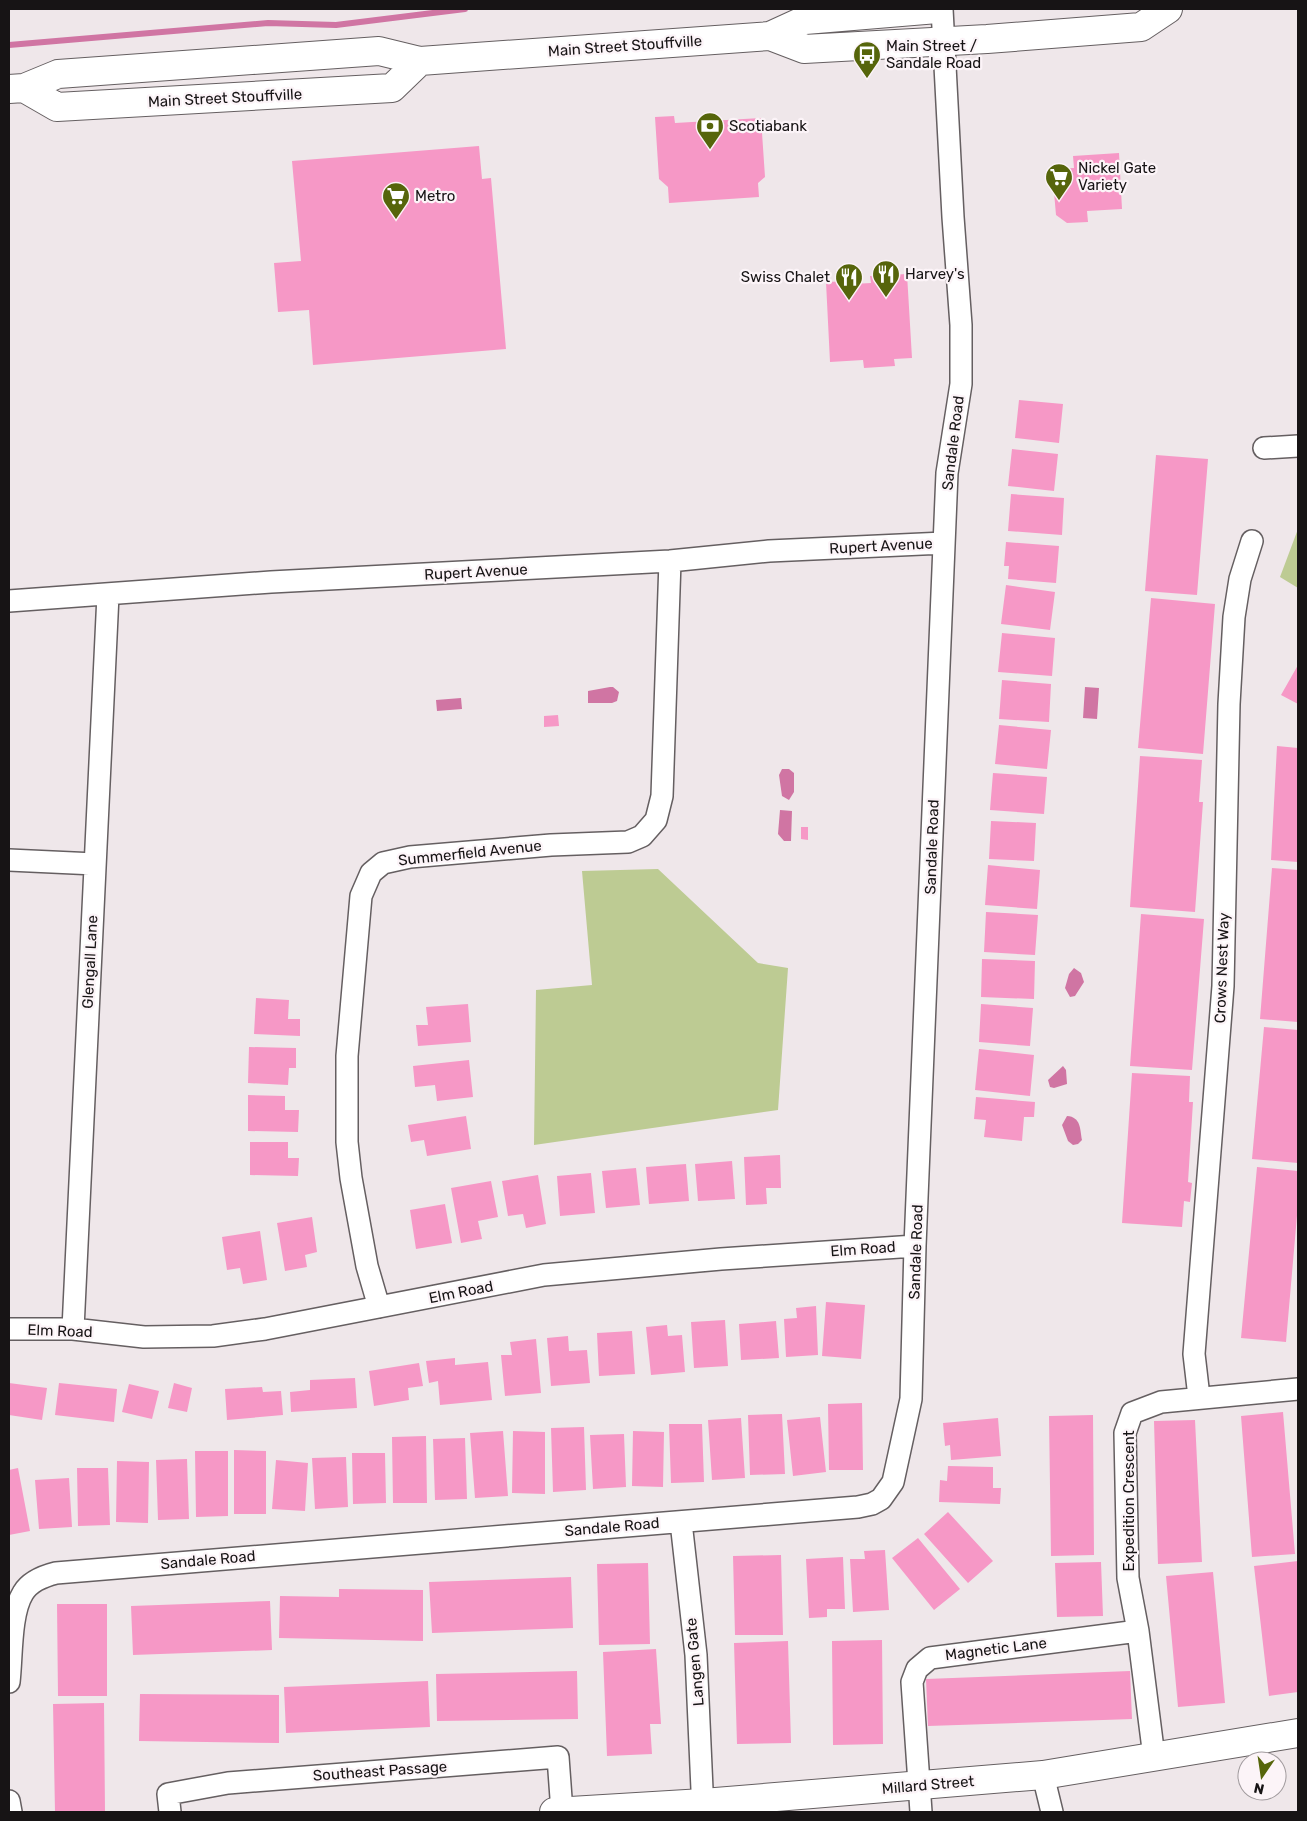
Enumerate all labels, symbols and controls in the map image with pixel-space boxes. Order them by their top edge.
street label: Main Street Stouffville [547,32,703,60]
place label: Main Street / Sandale Road [886,37,981,72]
bus stop icon: Main Street / Sandale Road [852,40,882,79]
street label: Main Street Stouffville [147,85,303,111]
bank icon: Scotiabank [695,111,725,150]
place label: Scotiabank [729,117,807,135]
place label: Nickel Gate Variety [1078,159,1156,194]
supermarket icon: Nickel Gate Variety [1044,162,1074,201]
supermarket icon: Metro [381,181,411,220]
place label: Metro [415,187,455,205]
restaurant icon: Harvey's [871,259,901,298]
restaurant icon: Swiss Chalet [834,262,864,301]
place label: Harvey's [905,265,965,283]
place label: Swiss Chalet [741,268,830,286]
street label: Sandale Road [938,395,968,491]
street label: Rupert Avenue [829,534,933,558]
street label: Rupert Avenue [424,560,528,584]
street label: Sandale Road [921,799,943,895]
street label: Summerfield Avenue [397,837,543,869]
street label: Crows Nest Way [1211,912,1233,1024]
street label: Glengall Lane [79,915,101,1009]
street label: Sandale Road [905,1204,927,1300]
street label: Elm Road [830,1238,896,1260]
street label: Elm Road [427,1277,495,1307]
street label: Elm Road [27,1321,93,1341]
street label: Expedition Crescent [1120,1430,1138,1572]
street label: Sandale Road [564,1514,660,1540]
street label: Sandale Road [160,1547,256,1573]
street label: Langen Gate [682,1617,708,1707]
street label: Magnetic Lane [944,1634,1048,1664]
north arrow [1237,1751,1287,1801]
street label: Southeast Passage [312,1757,448,1785]
street label: Millard Street [881,1772,975,1798]
text: N [1252,1779,1266,1798]

